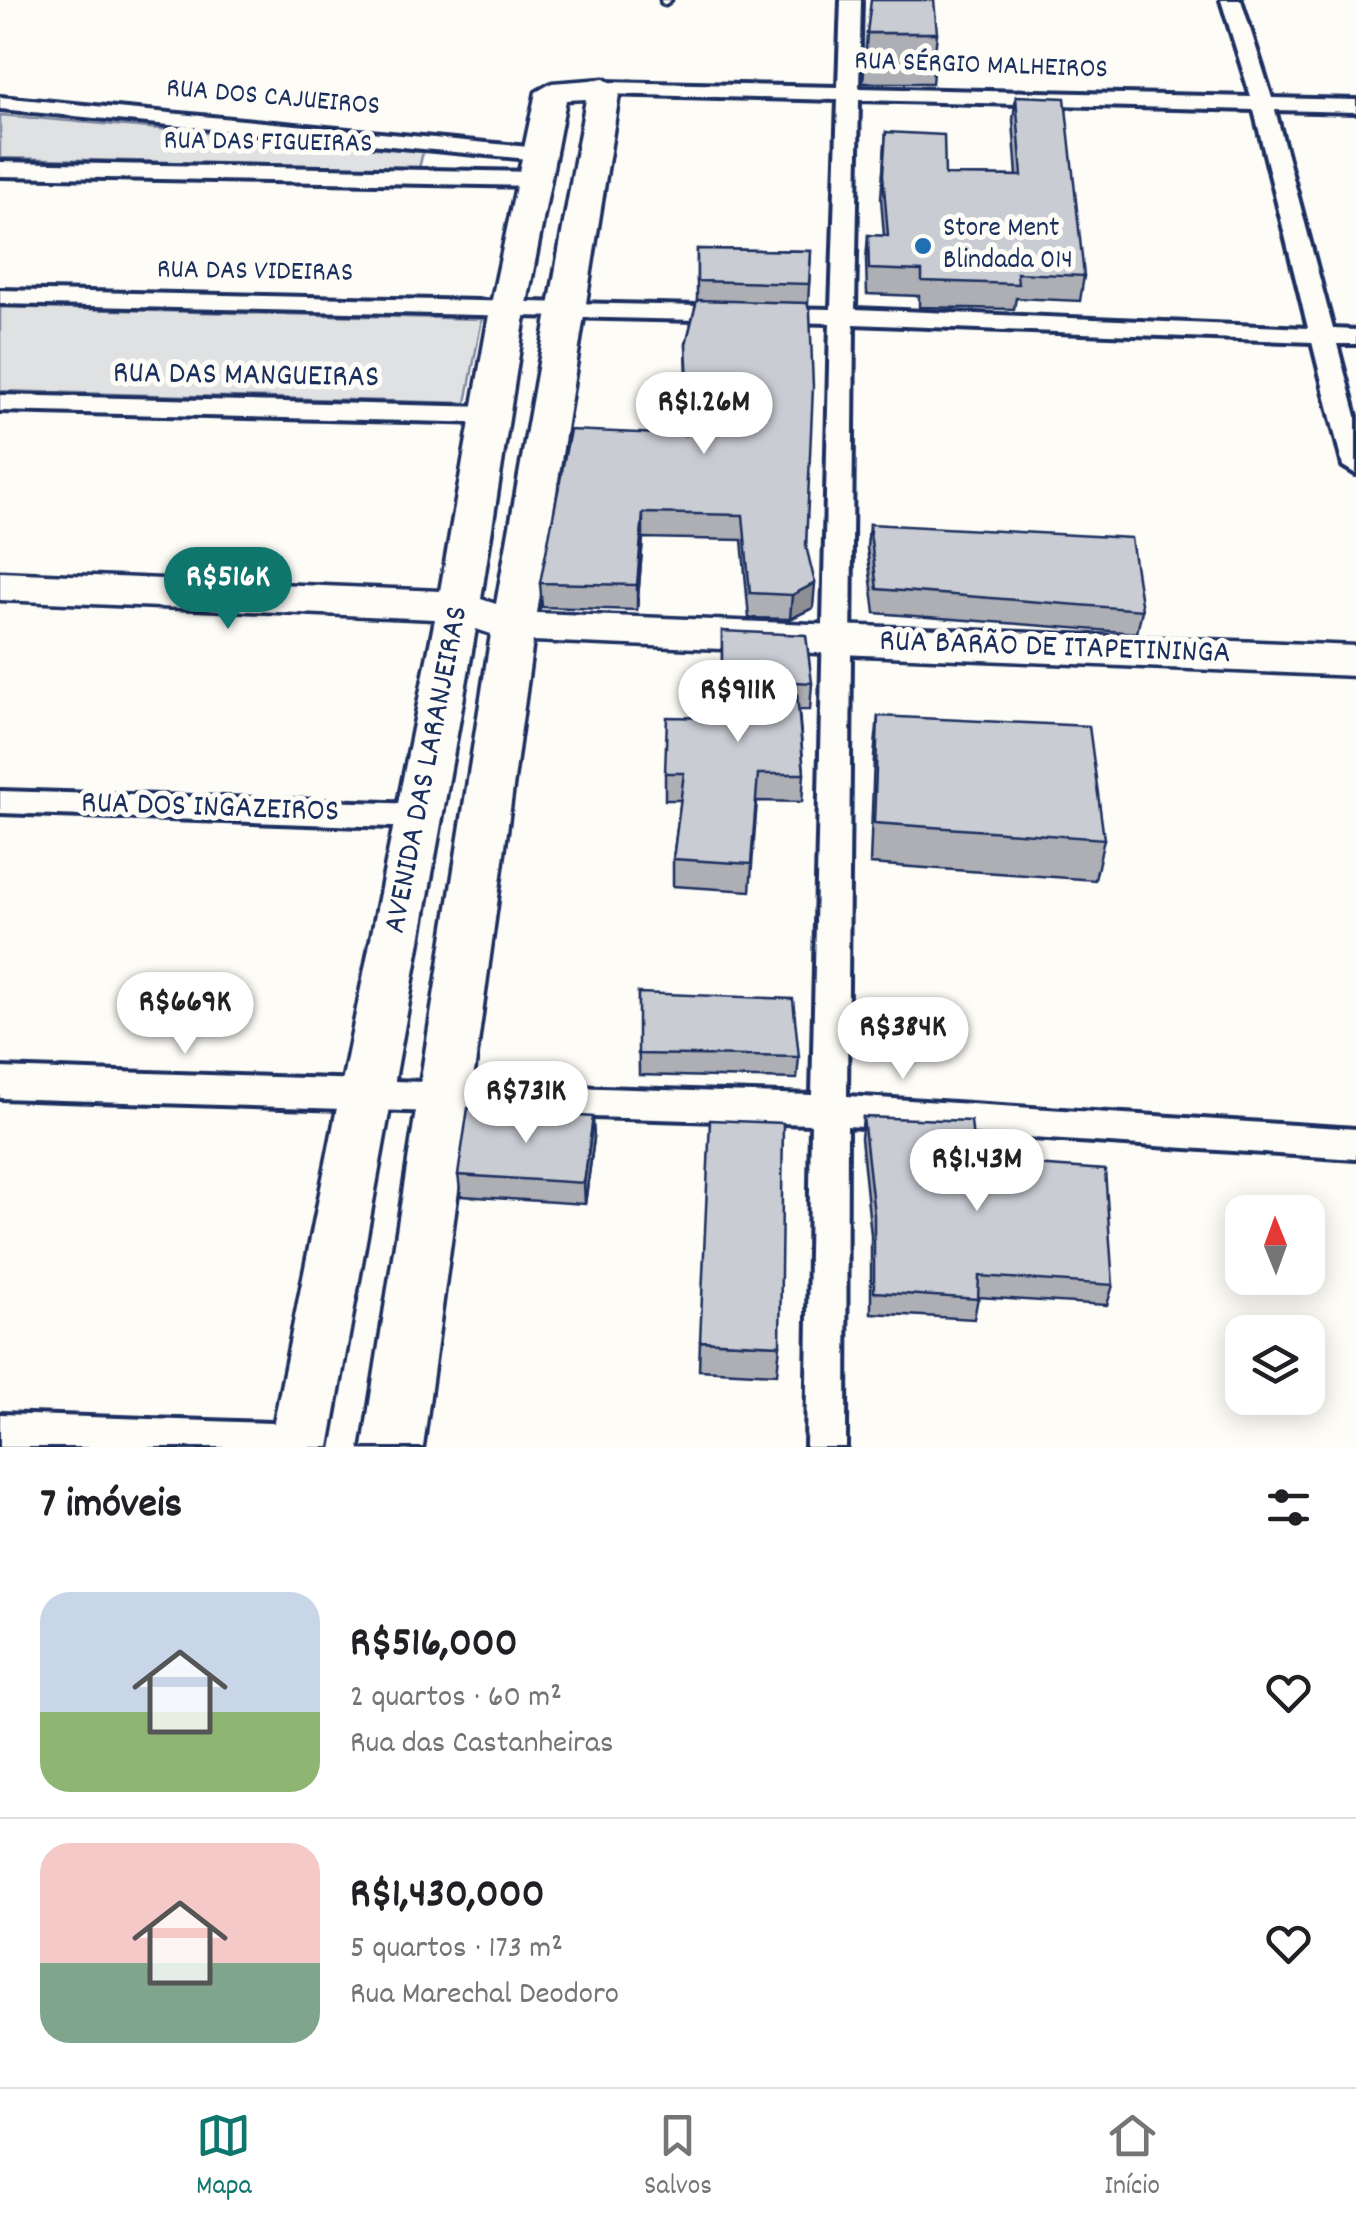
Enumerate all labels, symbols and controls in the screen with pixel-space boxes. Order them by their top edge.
street label: RUA SÉRGIO MALHEIROS [853,43,1109,91]
street label: RUA DOS CAJUEIROS [164,70,382,128]
street label: RUA DAS FIGUEIRAS [163,122,373,166]
place label: Store Ment Blindada 014 [943,210,1073,282]
marker: Store Ment Blindada 014 [912,235,934,257]
street label: RUA DAS VIDEIRAS [156,251,354,295]
street label: RUA DAS MANGUEIRAS [112,352,380,402]
pin: R$1.26M [612,372,796,457]
text: R$1.26M [658,381,750,427]
pin: R$516K [147,547,309,632]
text: R$516K [186,556,270,602]
street label: AVENIDA DAS LARANJEIRAS [374,602,482,938]
street label: RUA BARÃO DE ITAPETININGA [878,620,1232,678]
pin: R$911K [657,660,819,745]
text: R$911K [700,669,776,715]
street label: RUA DOS INGAZEIROS [80,782,340,836]
pin: R$669K [104,972,266,1057]
text: R$669K [139,981,231,1027]
pin: R$384K [822,997,984,1082]
text: R$384K [860,1006,946,1052]
pin: R$731K [445,1061,607,1146]
text: R$731K [486,1070,566,1116]
pin: R$1.43M [885,1129,1069,1214]
text: R$1.43M [932,1138,1022,1184]
north arrow [1225,1195,1325,1295]
map controls [1225,1195,1325,1415]
button: layers [1225,1315,1325,1415]
text: 7 imóveis [40,1477,182,1537]
icon: filters [1261,1480,1316,1535]
text: R$516,000 [350,1616,518,1676]
icon: home [120,1632,240,1752]
icon: heart [1261,1665,1316,1720]
text: 2 quartos · 60 m² [350,1676,562,1722]
text: Rua das Castanheiras [350,1722,613,1768]
text: R$1,430,000 [350,1867,545,1927]
icon: home [120,1883,240,2003]
icon: heart [1261,1916,1316,1971]
text: 5 quartos · 173 m² [350,1927,563,1973]
text: Rua Marechal Deodoro [350,1973,619,2019]
tab: Mapa [196,2108,252,2208]
tab: Salvos [644,2108,712,2208]
tab: Início [1104,2108,1160,2208]

